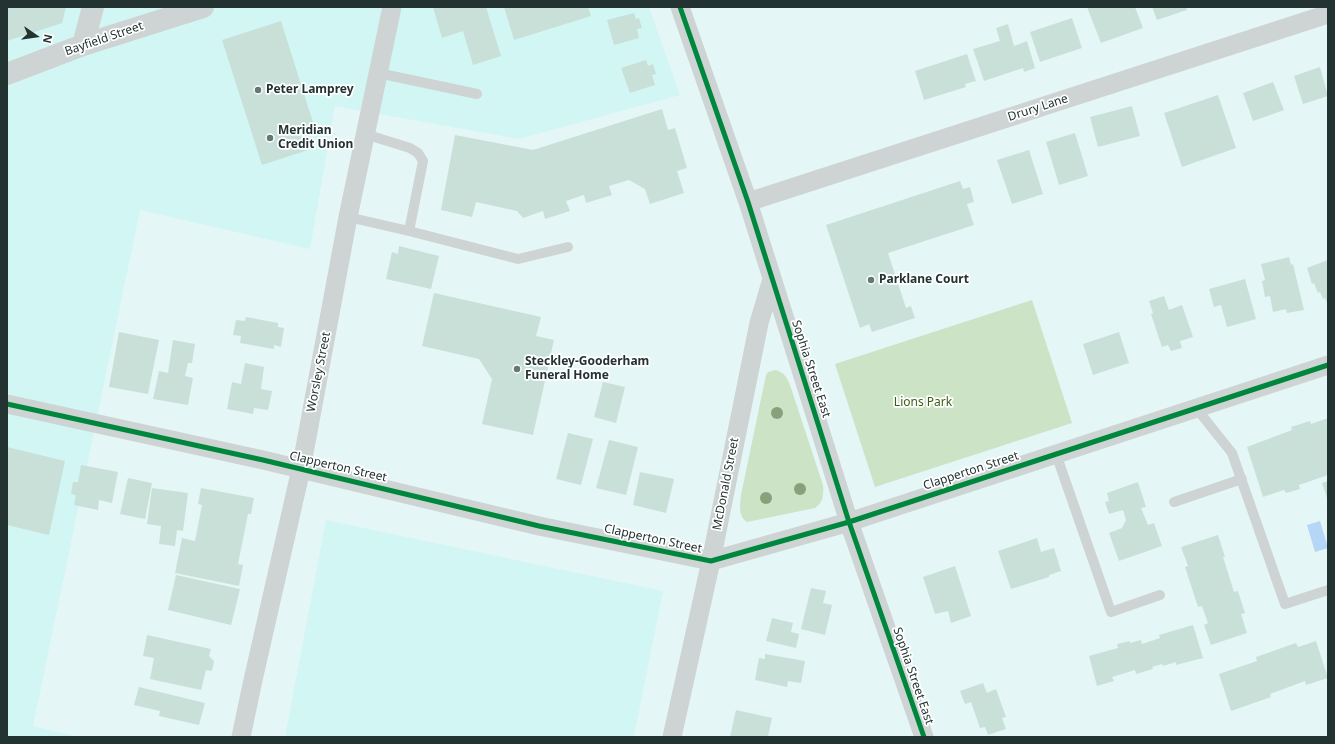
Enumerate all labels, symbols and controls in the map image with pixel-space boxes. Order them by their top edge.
north arrow [16,16,56,56]
street label: Bayfield Street [63,19,145,59]
text: N [40,33,56,45]
place label: Peter Lamprey [266,83,354,97]
marker: Peter Lamprey [253,85,263,95]
street label: Drury Lane [1006,91,1070,125]
place label: Meridian Credit Union [278,124,353,152]
marker: Meridian Credit Union [265,133,275,143]
place label: Parklane Court [879,273,969,287]
marker: Parklane Court [866,275,876,285]
street label: Sophia Street East [788,318,834,420]
street label: Worsley Street [304,331,334,413]
place label: Steckley-Gooderham Funeral Home [525,355,649,383]
marker: Steckley-Gooderham Funeral Home [512,364,522,374]
park label: Lions Park [894,396,952,410]
street label: McDonald Street [710,437,742,531]
street label: Clapperton Street [288,449,388,485]
street label: Clapperton Street [921,449,1021,493]
street label: Clapperton Street [603,522,703,556]
street label: Sophia Street East [890,626,936,726]

